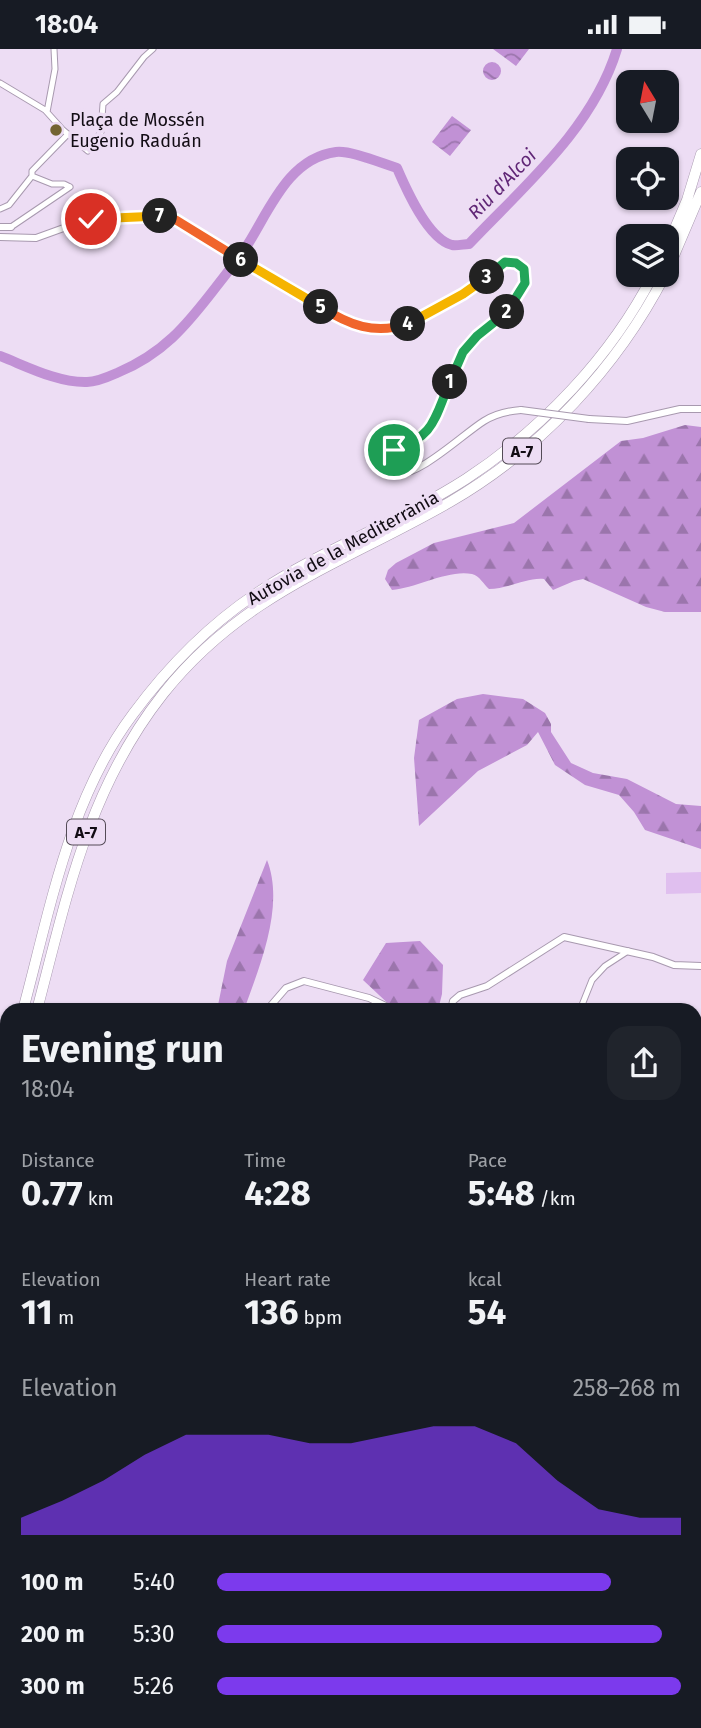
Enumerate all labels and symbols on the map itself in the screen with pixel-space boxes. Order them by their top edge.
north arrow [616,70,679,133]
place label: Plaça de Mossén Eugenio Raduán [70,109,205,152]
marker: Plaça de Mossén Eugenio Raduán [48,122,64,138]
water label: Riu d'Alcoi [463,144,541,224]
pin [61,189,121,249]
pin: 7 [142,199,178,233]
pin: 6 [224,243,258,277]
pin: 3 [470,259,504,295]
pin: 5 [304,289,338,325]
pin: 2 [490,295,524,329]
pin: 4 [390,307,426,341]
pin: 1 [433,365,468,399]
pin [364,420,424,480]
road number: A-7 [503,439,541,463]
street label: Autovia de la Mediterrània [244,486,442,610]
road number: A-7 [67,819,105,845]

